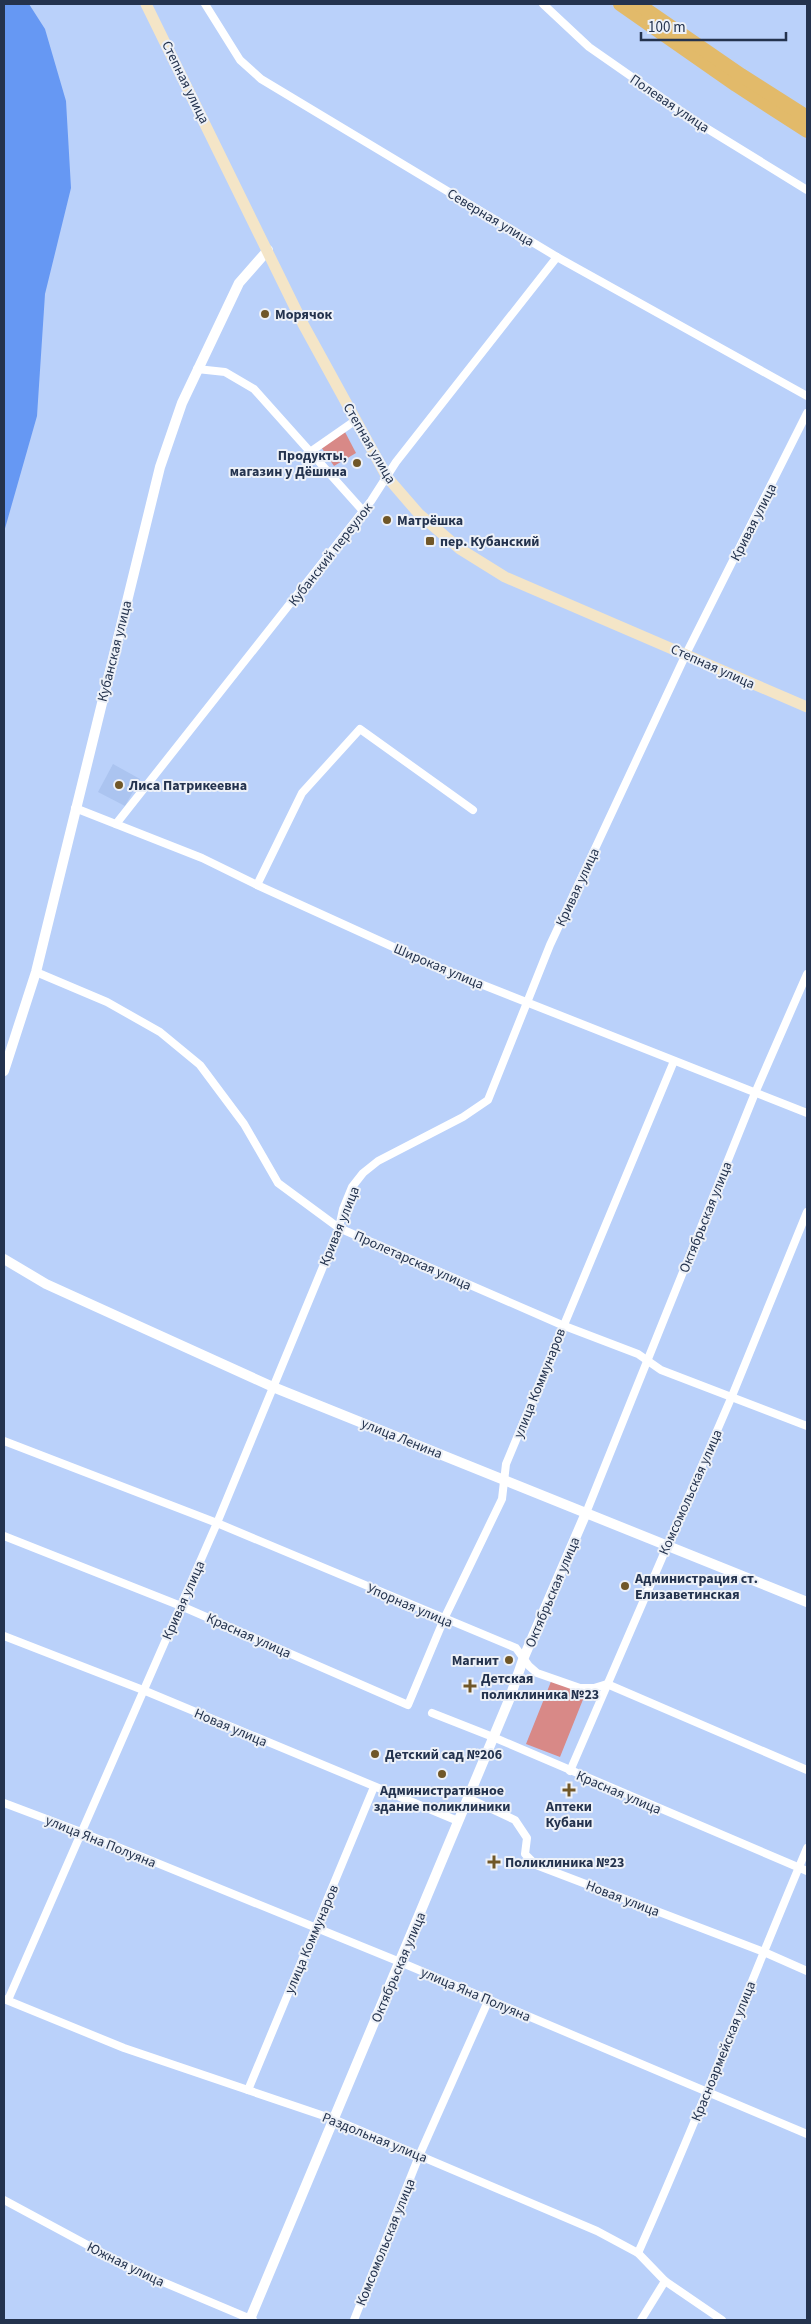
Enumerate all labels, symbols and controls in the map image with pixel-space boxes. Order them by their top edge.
scale bar [641,10,786,42]
text: 100 m [648,17,686,38]
street label: Степная улица [156,38,214,127]
street label: Полевая улица [626,70,713,138]
street label: Северная улица [443,184,538,252]
place label: Морячок [275,305,332,325]
marker: Морячок [259,308,271,320]
street label: Степная улица [338,399,400,488]
place label: Продукты, магазин у Дёшина [230,446,347,482]
marker: Продукты, магазин у Дёшина [351,457,363,469]
street label: Кривая улица [726,480,782,565]
street label: Кубанский переулок [284,499,378,611]
place label: Матрёшка [397,511,463,531]
marker: Матрёшка [381,514,393,526]
place label: пер. Кубанский [440,532,539,552]
marker: пер. Кубанский [424,535,436,547]
street label: Кубанская улица [93,598,137,704]
street label: Степная улица [667,639,758,694]
place label: Лиса Патрикеевна [128,776,247,796]
marker: Лиса Патрикеевна [113,779,125,791]
street label: Кривая улица [551,845,605,930]
street label: Широкая улица [390,939,487,995]
street label: Октябрьская улица [674,1159,737,1276]
street label: Кривая улица [315,1183,365,1269]
street label: Пролетарская улица [351,1226,474,1296]
street label: улица Коммунаров [509,1326,571,1441]
street label: улица Ленина [358,1414,445,1464]
street label: Комсомольская улица [654,1426,728,1559]
street label: Октябрьская улица [521,1534,585,1651]
street label: Кривая улица [158,1558,210,1643]
place label: Администрация ст. Елизаветинская [634,1569,758,1605]
street label: Упорная улица [364,1579,456,1633]
marker: Администрация ст. Елизаветинская [619,1580,631,1592]
street label: Красная улица [203,1608,294,1664]
place label: Магнит [452,1651,499,1671]
marker: Магнит [503,1654,515,1666]
place label: Детская поликлиника №23 [481,1669,599,1705]
marker: Детская поликлиника №23 [463,1679,477,1693]
street label: Новая улица [191,1704,270,1752]
place label: Детский сад №206 [385,1745,502,1765]
marker: Детский сад №206 [369,1748,381,1760]
street label: Красная улица [573,1766,664,1820]
marker: Административное здание поликлиники [436,1768,448,1780]
place label: Административное здание поликлиники [374,1781,510,1817]
marker: Аптеки Кубани [563,1784,575,1796]
place label: Аптеки Кубани [545,1797,592,1833]
street label: улица Яна Полуяна [42,1811,159,1873]
place label: Поликлиника №23 [505,1853,624,1873]
marker: Поликлиника №23 [487,1855,501,1869]
street label: Новая улица [583,1876,662,1922]
street label: улица Коммунаров [280,1882,344,1997]
street label: Октябрьская улица [367,1909,431,2026]
street label: улица Яна Полуяна [417,1963,534,2027]
street label: Красноармейская улица [687,1978,761,2125]
street label: Раздольная улица [319,2108,430,2168]
street label: Комсомольская улица [351,2176,421,2309]
street label: Южная улица [83,2238,168,2292]

